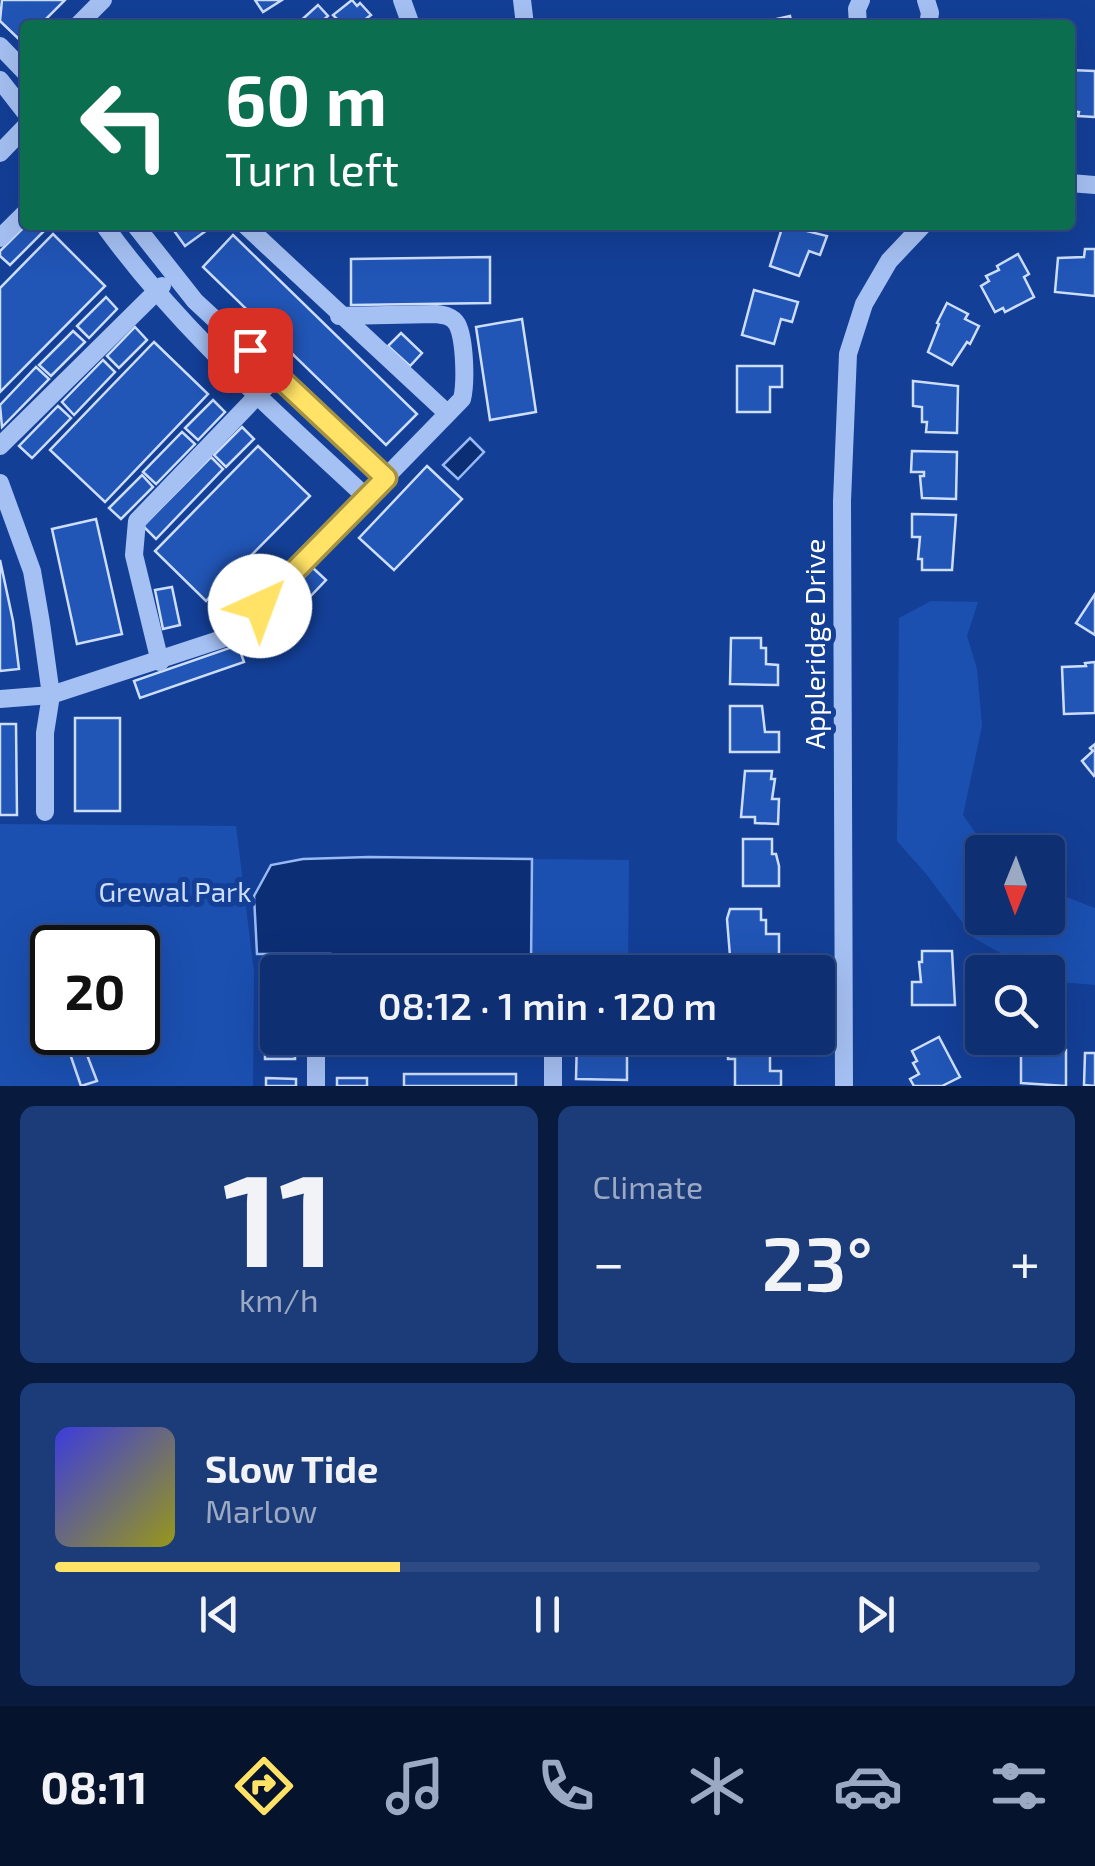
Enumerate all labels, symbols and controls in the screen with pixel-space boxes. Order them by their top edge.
text: 60 m [225,56,387,140]
icon: left [60,60,190,190]
text: Turn left [225,141,399,195]
pin [208,308,293,393]
icon: arrive [223,323,278,378]
street label: Appleridge Drive [797,539,831,749]
position arrow [208,554,312,658]
north arrow [965,835,1065,935]
map controls [965,835,1065,1055]
park label: Grewal Park [99,874,251,908]
speed limit sign: 20 [30,925,160,1055]
button: search [965,955,1065,1055]
text: 08:12 · 1 min · 120 m [378,982,717,1028]
text: 11 [223,1137,335,1293]
text: Climate [593,1167,703,1205]
text: 23° [761,1216,873,1306]
text: − [593,1228,625,1294]
text: + [1010,1228,1040,1294]
text: km/h [239,1280,318,1318]
text: Slow Tide [205,1445,378,1491]
text: Marlow [205,1491,317,1529]
icon: previous [192,1587,247,1642]
icon: pause [520,1587,575,1642]
icon: next [848,1587,903,1642]
icon: directions [229,1751,299,1821]
icon: music [380,1751,450,1821]
icon: phone [531,1751,601,1821]
icon: climate [682,1751,752,1821]
icon: car [833,1751,903,1821]
icon: filters [984,1751,1054,1821]
text: 08:11 [41,1759,147,1813]

